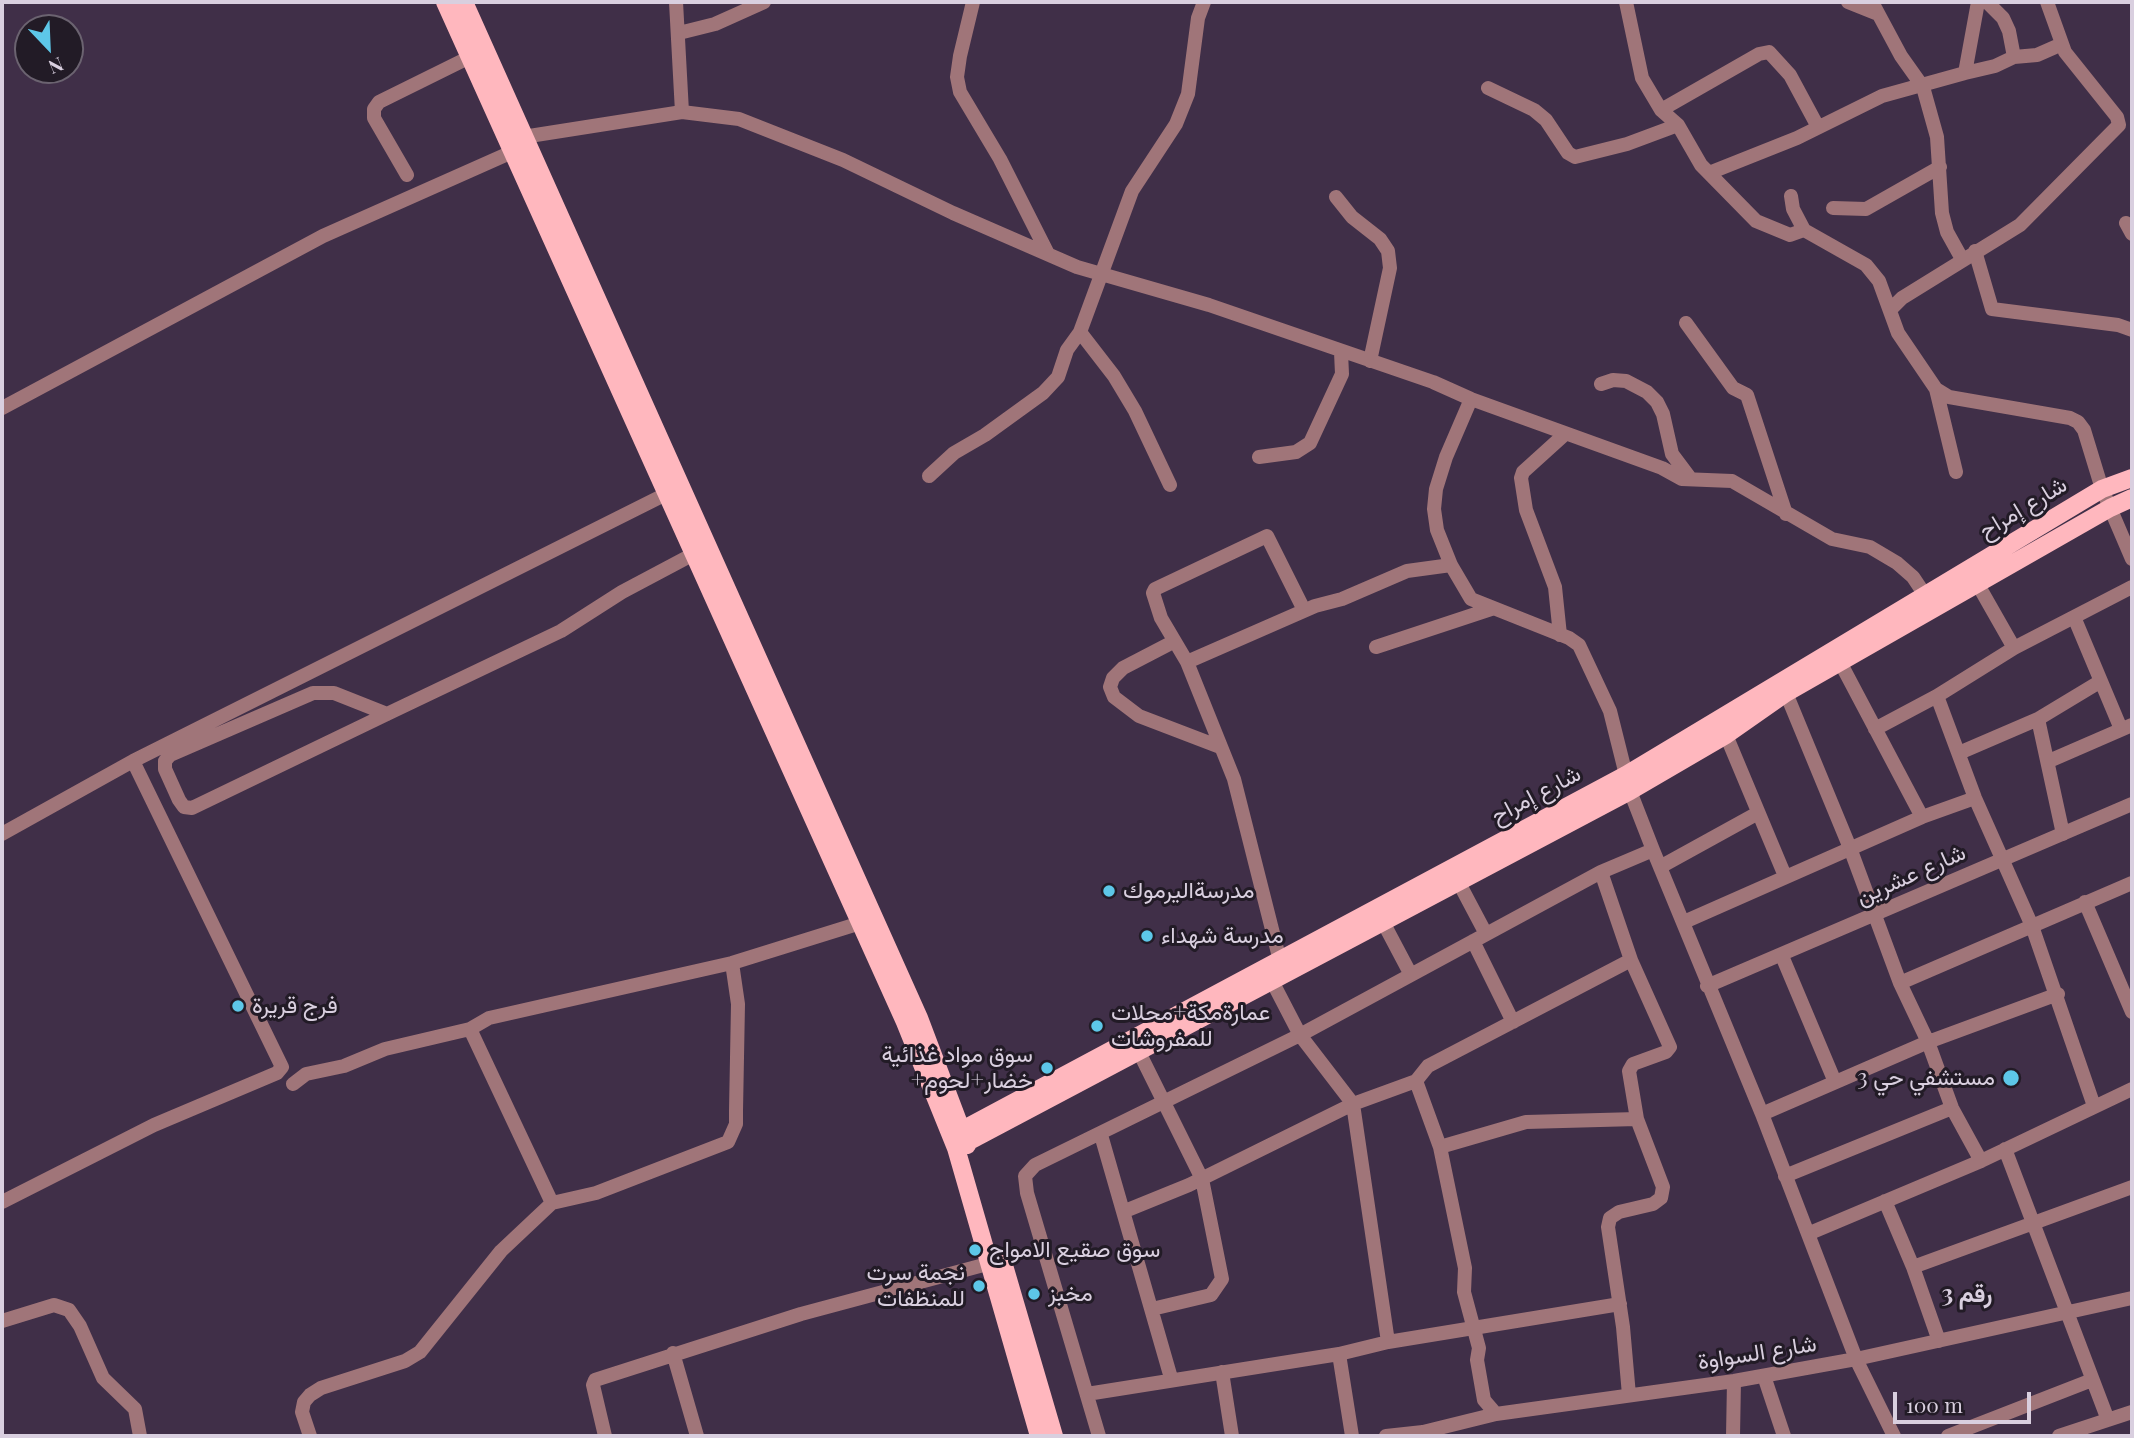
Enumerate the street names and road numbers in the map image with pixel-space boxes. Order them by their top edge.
street label: شارع إمراح [1974,471,2072,545]
street label: شارع إمراح [1486,760,1586,830]
street label: شارع عشرين [1852,839,1970,911]
street label: شارع السواوة [1696,1330,1818,1376]

